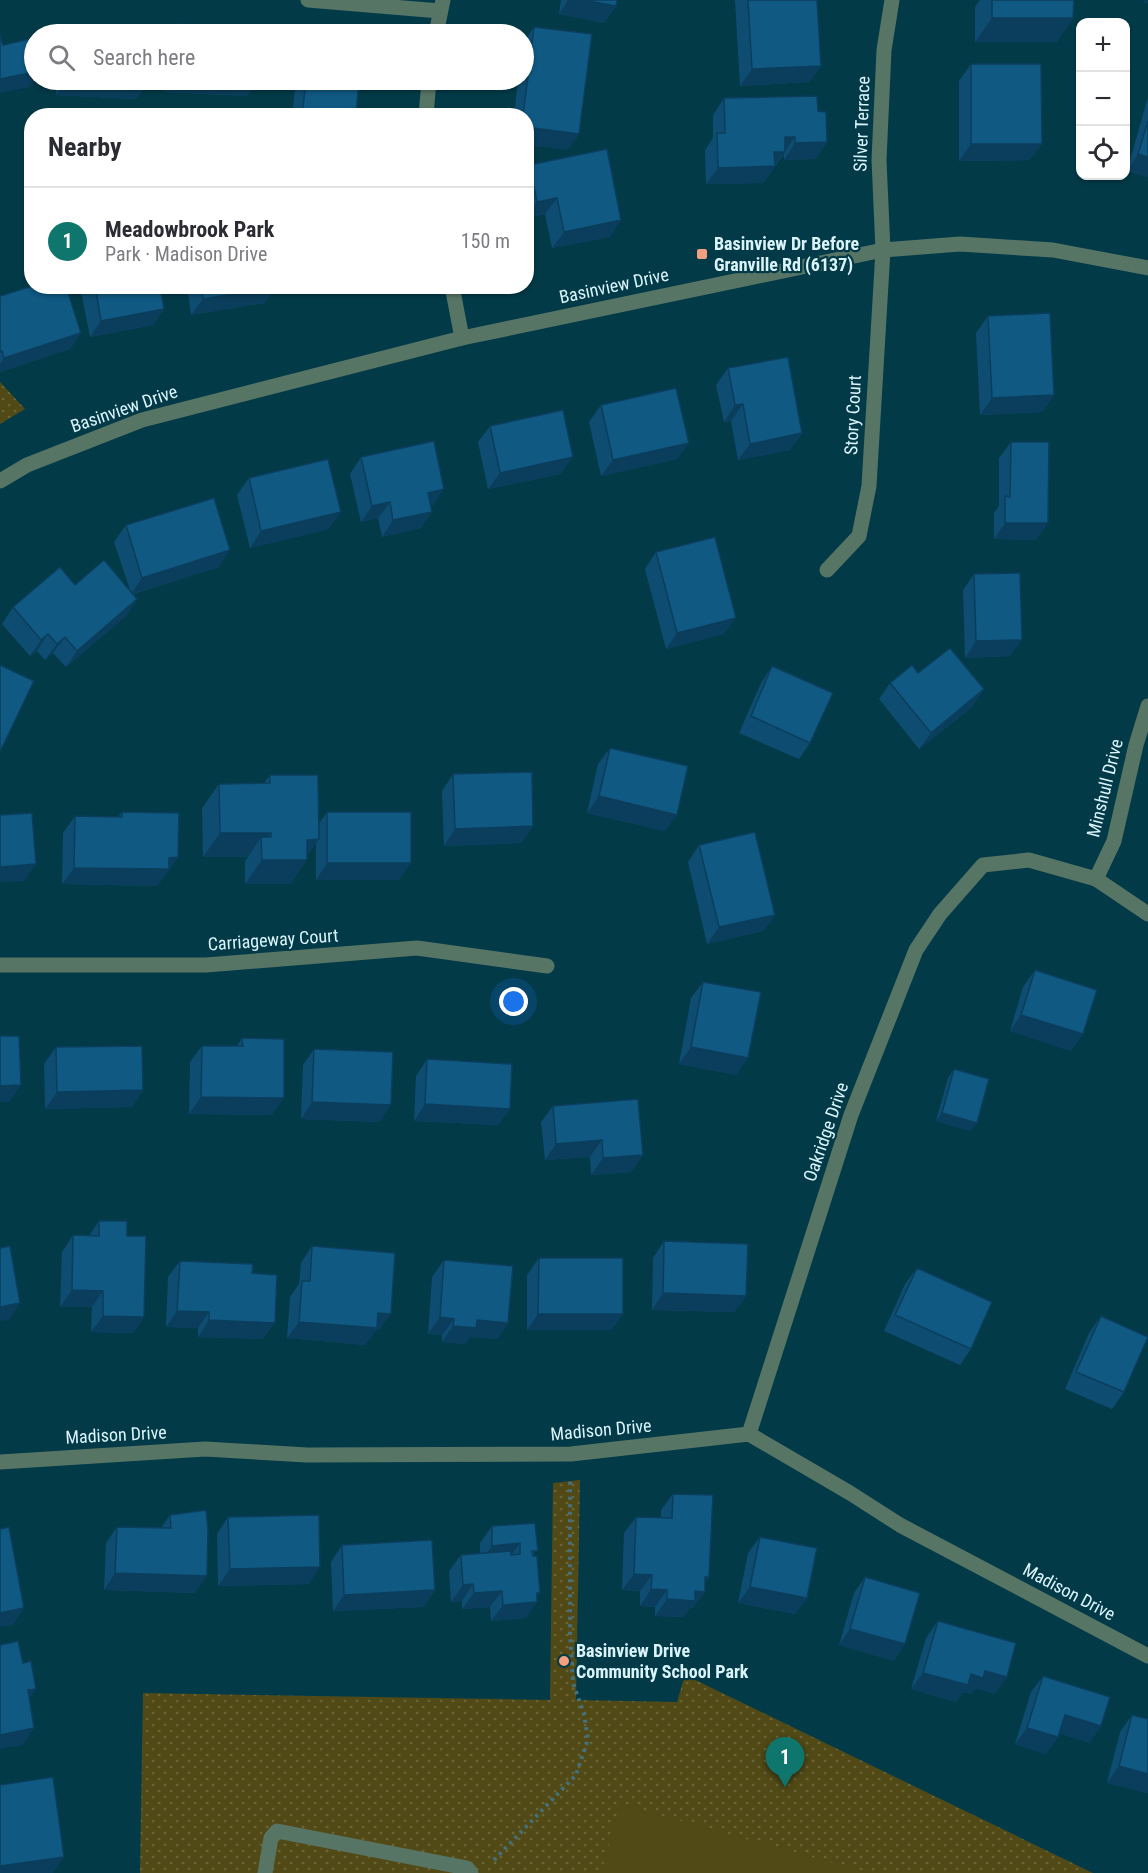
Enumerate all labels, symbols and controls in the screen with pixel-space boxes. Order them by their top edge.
map controls [1076,18,1130,180]
button: + [1076,18,1130,72]
search box [24,24,534,90]
icon: search [45,41,78,74]
text: Search here [93,45,195,70]
button: − [1076,72,1130,126]
street label: Silver Terrace [849,76,874,172]
button: locate [1076,126,1130,180]
text: Nearby [48,132,122,162]
text: Meadowbrook Park [105,217,274,242]
text: 1 [62,229,73,253]
text: 150 m [461,229,510,253]
place label: Basinview Dr Before Granville Rd (6137) [714,233,860,276]
text: Park · Madison Drive [105,242,267,266]
marker: Basinview Dr Before Granville Rd (6137) [695,247,709,261]
street label: Basinview Drive [557,264,671,307]
street label: Story Court [840,374,865,455]
street label: Basinview Drive [68,380,180,437]
street label: Minshull Drive [1082,737,1127,839]
street label: Carriageway Court [207,924,339,955]
your location [499,987,528,1016]
street label: Oakridge Drive [799,1080,852,1184]
street label: Madison Drive [550,1415,652,1444]
street label: Madison Drive [65,1421,167,1448]
street label: Madison Drive [1020,1559,1119,1625]
place label: Basinview Drive Community School Park [576,1640,749,1682]
marker: Basinview Drive Community School Park [557,1654,571,1668]
pin: 1 [766,1738,804,1787]

